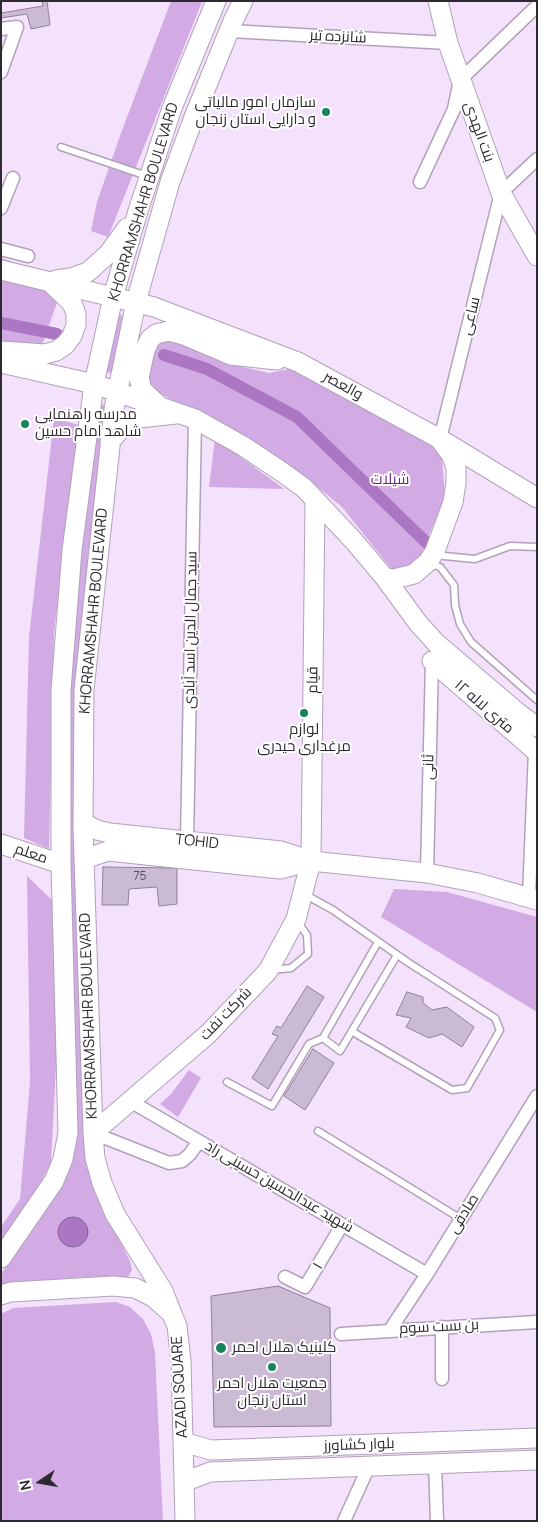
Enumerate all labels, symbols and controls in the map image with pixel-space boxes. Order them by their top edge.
street label: شانزده تیر [309,27,367,47]
place label: سازمان امور مالیاتی و دارایی استان زنجان [195,94,316,129]
street label: بنت الهدی [460,99,498,165]
street label: KHORRAMSHAHR BOULEVARD [105,101,183,303]
marker: سازمان امور مالیاتی و دارایی استان زنجان [320,106,332,118]
street label: ساعی [458,295,484,337]
street label: والعصر [320,368,366,404]
place label: مدرسه راهنمایی شاهد امام حسین [35,406,141,441]
marker: مدرسه راهنمایی شاهد امام حسین [19,418,31,430]
park label: شیلات [371,471,409,489]
street label: KHORRAMSHAHR BOULEVARD [76,507,112,715]
street label: سید جمال الدین اسد آبادی [181,551,201,709]
street label: قیام [304,666,322,694]
street label: ۱۲ متری لاله [451,676,517,738]
marker: لوازم مرغداری حیدری [298,707,310,719]
place label: لوازم مرغداری حیدری [257,721,351,756]
street label: ثانی [420,754,438,780]
street label: TOHID [174,831,220,853]
street label: معلم [12,840,50,868]
house number: 75 [134,870,146,884]
street label: KHORRAMSHAHR BOULEVARD [76,912,102,1120]
street label: شرکت نفت [196,984,256,1044]
street label: شهید عبدالحسین حسینی راد [202,1137,356,1237]
street label: صادقی [445,1191,483,1237]
street label: ۱ [309,1259,327,1273]
street label: بن بست سوم [399,1316,479,1338]
street label: AZADI SQUARE [168,1335,192,1439]
place label: کلینیک هلال احمر [232,1339,336,1357]
marker: کلینیک هلال احمر [214,1341,228,1355]
marker: جمعیت هلال احمر استان زنجان [266,1361,278,1373]
place label: جمعیت هلال احمر استان زنجان [217,1375,327,1410]
street label: بلوار کشاورز [323,1435,395,1455]
north arrow [15,1457,65,1507]
text: N [15,1478,35,1492]

